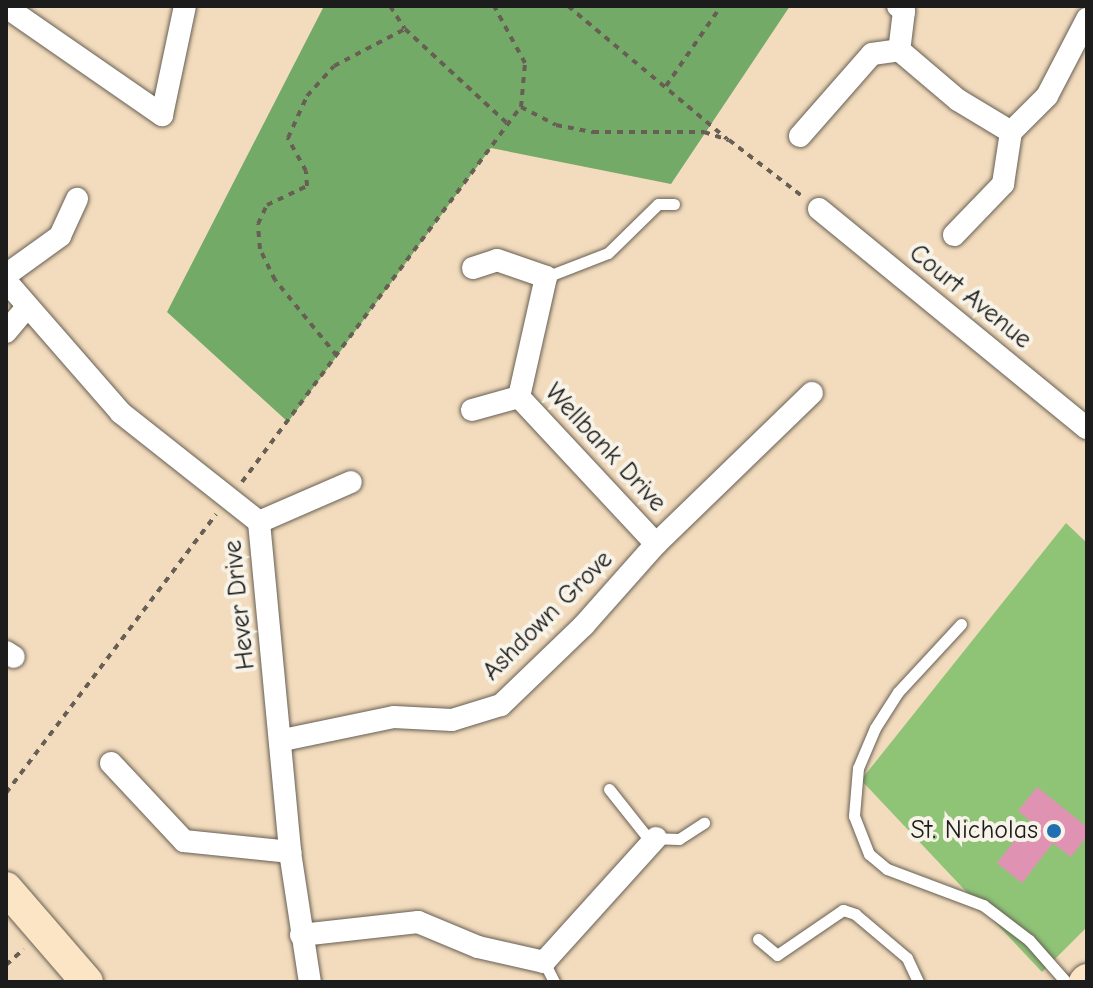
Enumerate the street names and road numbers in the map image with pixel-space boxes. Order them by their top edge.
street label: Court Avenue [902,238,1038,356]
street label: Wellbank Drive [538,377,672,519]
street label: Hever Drive [218,539,262,671]
street label: Ashdown Grove [476,544,620,688]

